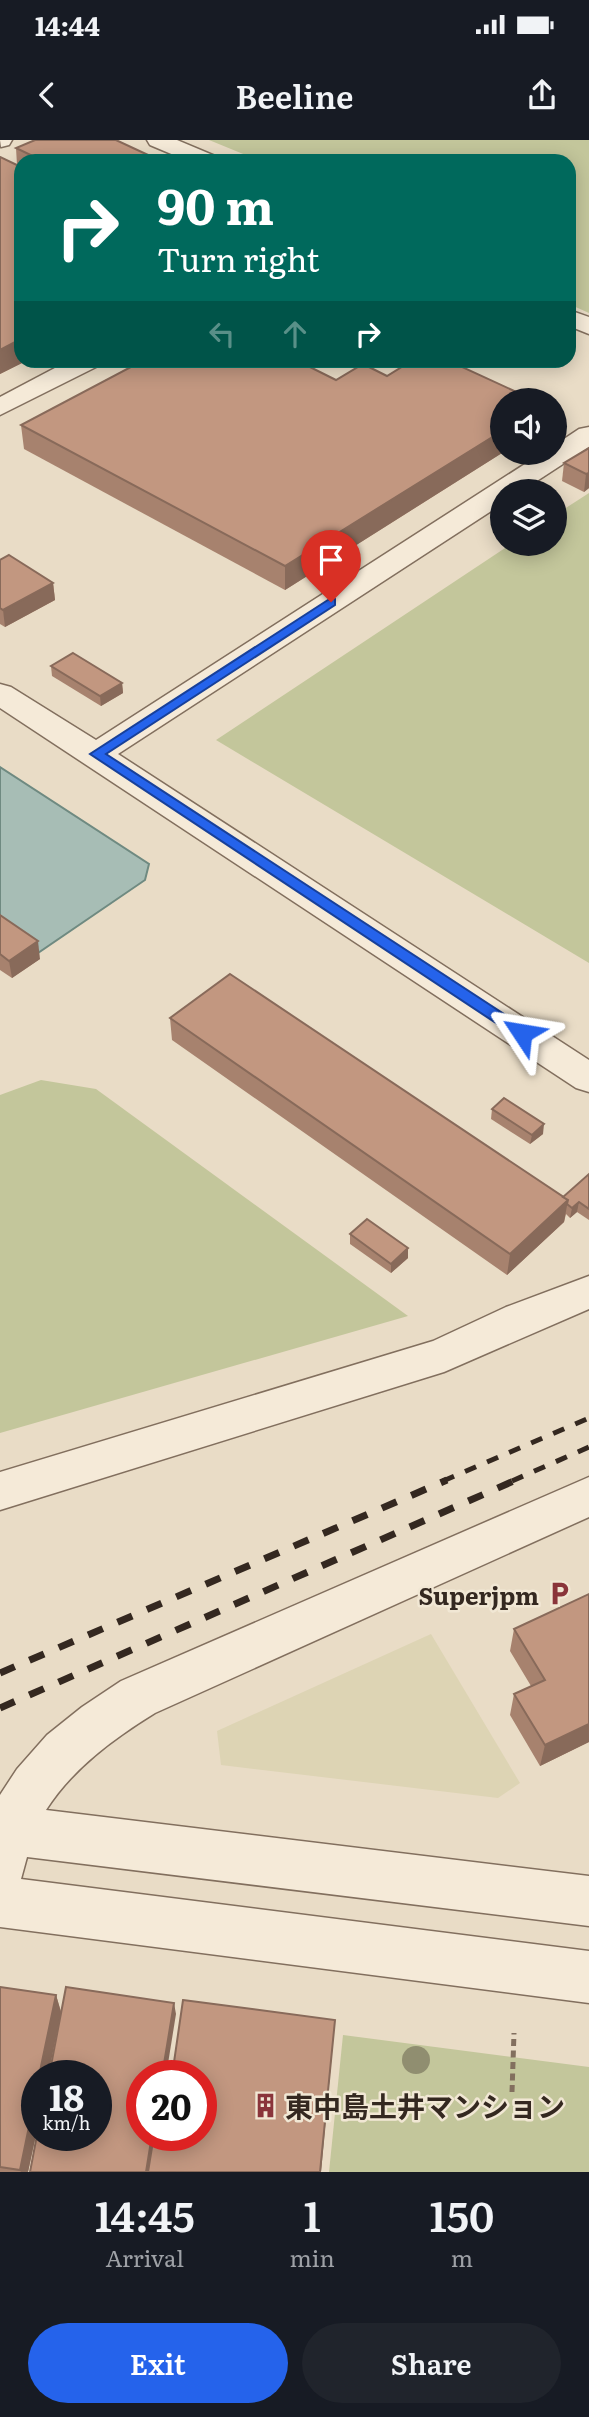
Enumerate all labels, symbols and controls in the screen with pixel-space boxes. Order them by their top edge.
text: 14:44 [35,5,100,44]
text: Beeline [235,71,354,119]
icon: back [28,76,66,114]
icon: share [523,76,561,114]
text: 90 m [157,167,274,240]
icon: right [42,182,133,273]
text: Turn right [157,234,319,282]
icon: left [203,315,241,353]
icon: ahead [276,315,314,353]
icon: right [349,315,387,353]
map controls [490,388,567,556]
button: sound [490,388,567,465]
button: layers [490,479,567,556]
pin [301,530,361,602]
icon: arrive [312,541,350,579]
position arrow [485,996,559,1070]
place label: Superjpm [418,1577,539,1612]
parking icon: Superjpm [545,1580,573,1608]
speed limit sign: 20 [126,2060,217,2151]
text: 18 [49,2070,84,2122]
place label: 東中島土井マンション [285,2084,565,2126]
building icon: 東中島土井マンション [251,2091,279,2119]
text: km/h [43,2109,90,2136]
text: 14:45 [95,2183,195,2245]
text: 1 [303,2183,321,2245]
text: 150 [429,2183,494,2245]
text: Arrival [105,2240,184,2274]
text: min [289,2240,335,2274]
text: m [451,2240,473,2274]
button: Exit [28,2323,288,2403]
button: Share [302,2323,561,2403]

